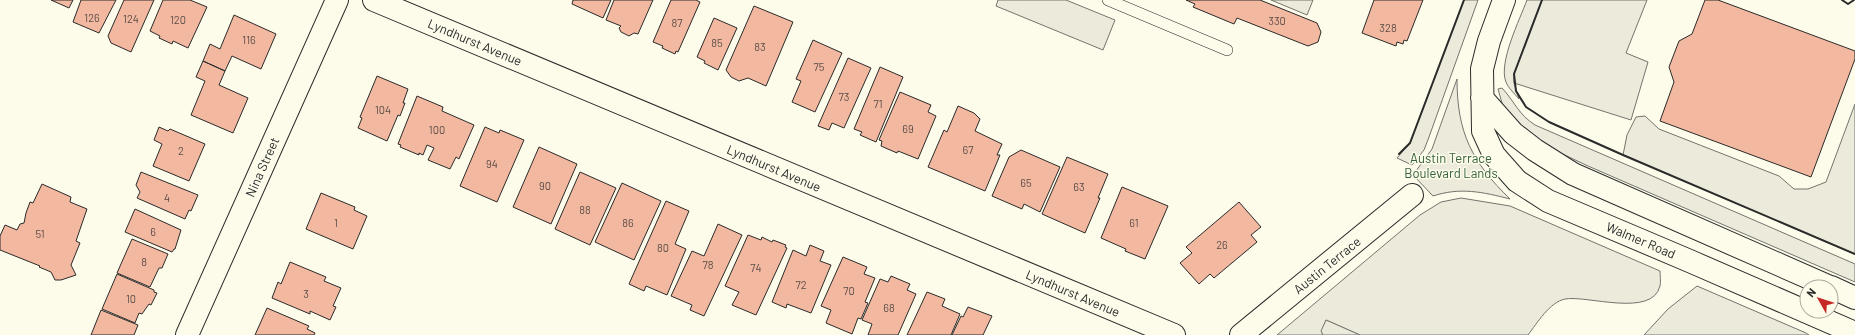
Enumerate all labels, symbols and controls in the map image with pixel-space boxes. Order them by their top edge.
house number: 126 [84,11,100,24]
house number: 124 [123,12,139,25]
house number: 120 [170,13,186,26]
house number: 330 [1268,14,1286,27]
street label: Lyndhurst Avenue [425,15,525,69]
house number: 87 [672,16,682,29]
house number: 328 [1379,21,1397,34]
house number: 116 [242,33,256,46]
house number: 85 [711,36,723,49]
house number: 83 [754,40,766,53]
house number: 75 [814,60,825,73]
house number: 73 [839,90,849,103]
house number: 71 [873,97,883,110]
house number: 104 [375,103,391,116]
house number: 69 [902,122,914,135]
house number: 100 [429,123,445,136]
street label: Nina Street [242,135,282,199]
street label: Lyndhurst Avenue [724,141,824,195]
house number: 67 [963,143,973,156]
house number: 2 [178,144,184,157]
park label: Austin Terrace Boulevard Lands [1404,150,1498,181]
house number: 94 [486,157,498,170]
house number: 65 [1020,176,1032,189]
house number: 90 [539,179,551,192]
house number: 63 [1073,180,1085,193]
house number: 4 [164,191,170,204]
house number: 88 [579,203,591,216]
house number: 1 [334,216,338,229]
house number: 86 [622,216,634,229]
house number: 61 [1129,216,1139,229]
street label: Walmer Road [1604,218,1678,262]
house number: 6 [150,225,156,238]
house number: 51 [35,227,45,240]
street label: Austin Terrace [1290,233,1364,297]
house number: 26 [1216,238,1228,251]
house number: 80 [657,241,669,254]
house number: 8 [141,255,147,268]
house number: 78 [703,258,714,271]
house number: 74 [750,261,762,274]
street label: Lyndhurst Avenue [1023,266,1123,320]
house number: 72 [795,278,807,291]
north arrow [1799,279,1839,319]
house number: 70 [843,284,855,297]
text: N [1803,285,1818,299]
house number: 3 [303,287,309,300]
house number: 10 [126,292,136,305]
house number: 68 [883,301,895,314]

